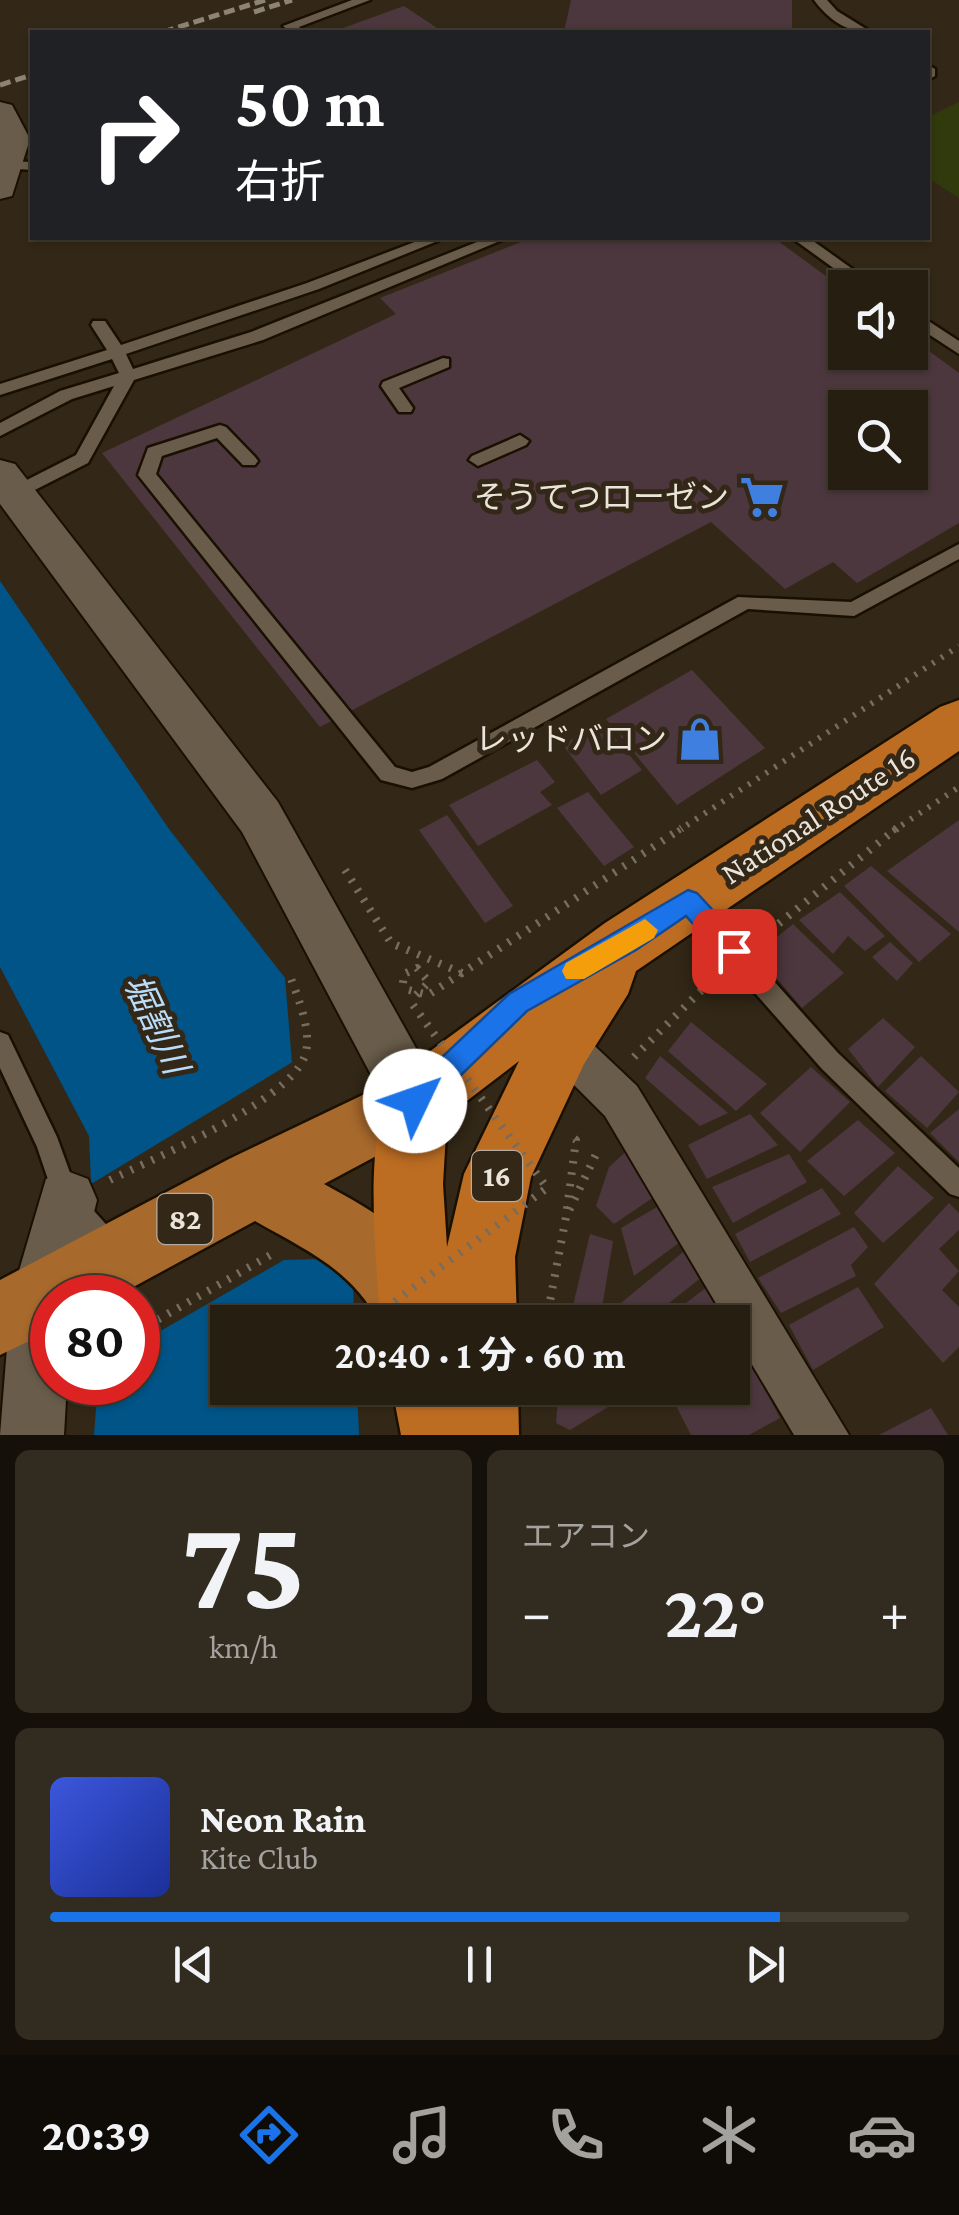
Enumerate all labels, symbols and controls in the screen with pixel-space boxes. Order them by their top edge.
text: 50 m [235,63,385,141]
icon: right [70,70,200,200]
text: 右折 [235,157,325,207]
map controls [828,270,928,490]
button: sound [828,270,928,370]
button: search [828,390,928,490]
supermarket icon: そうてつローゼン [738,473,786,521]
place label: そうてつローゼン [474,479,729,515]
shop icon: レッドバロン [676,715,724,763]
place label: レッドバロン [475,721,667,757]
street label: National Route 16 [714,739,922,891]
pin [692,909,777,994]
icon: arrive [707,924,762,979]
water label: 堀割川 [116,968,197,1084]
position arrow [363,1049,467,1153]
road number: 16 [472,1151,522,1201]
road number: 82 [158,1194,212,1244]
speed limit sign: 80 [30,1275,160,1405]
text: 20:40 · 1 分 · 60 m [335,1334,625,1376]
text: 75 [181,1491,306,1636]
text: エアコン [522,1518,650,1554]
text: 22° [664,1570,767,1653]
text: − [522,1582,551,1643]
text: + [880,1582,909,1643]
text: km/h [209,1629,278,1665]
text: Neon Rain [200,1798,366,1840]
text: Kite Club [200,1840,318,1876]
icon: previous [166,1937,221,1992]
icon: pause [452,1937,507,1992]
icon: next [738,1937,793,1992]
icon: directions [234,2100,304,2170]
icon: music [387,2100,457,2170]
icon: phone [541,2100,611,2170]
icon: climate [694,2100,764,2170]
icon: car [847,2100,917,2170]
text: 20:39 [42,2110,151,2160]

